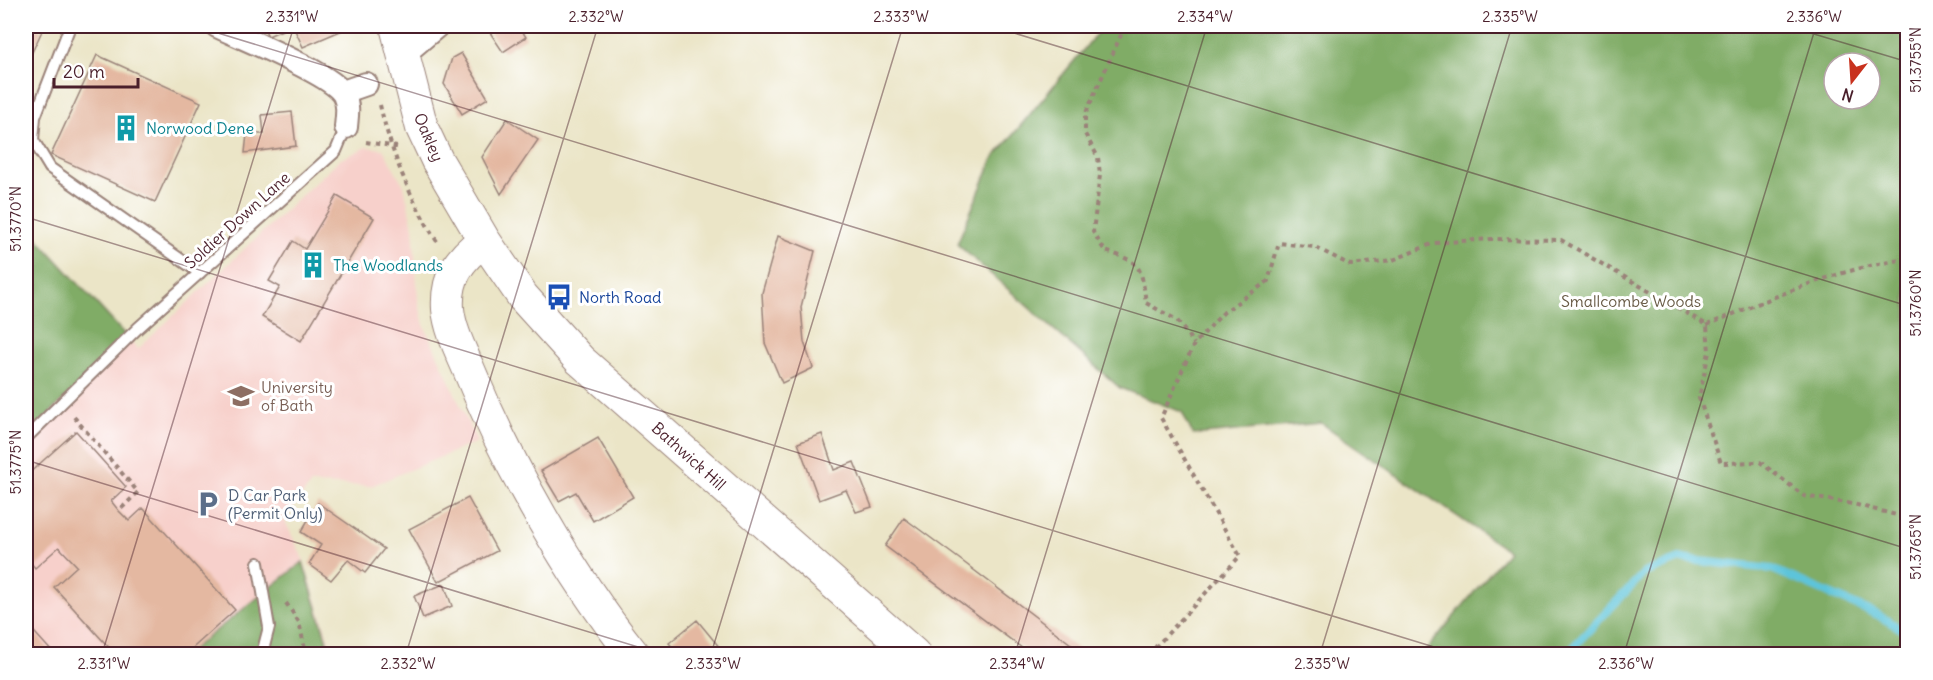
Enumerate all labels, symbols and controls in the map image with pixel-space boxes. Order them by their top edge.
text: 2.331°W [266,7,319,26]
text: 2.332°W [568,7,624,26]
text: 2.333°W [873,7,929,26]
text: 2.334°W [1177,7,1233,26]
text: 2.335°W [1482,7,1538,26]
text: 2.336°W [1786,7,1842,26]
text: 51.3755°N [1906,27,1925,93]
scale bar [54,51,138,89]
north arrow [1822,51,1882,111]
text: 20 m [63,60,105,83]
text: N [1839,84,1856,107]
street label: Oakley [410,110,448,164]
building icon: Norwood Dene [111,113,141,143]
place label: Norwood Dene [146,118,254,138]
street label: Soldier Down Lane [180,167,294,273]
text: 51.3770°N [6,186,25,252]
building icon: The Woodlands [298,250,328,280]
place label: The Woodlands [333,255,443,275]
text: 51.3760°N [1906,269,1925,337]
bus stop icon: North Road [544,282,574,312]
place label: North Road [579,287,661,307]
park label: Smallcombe Woods [1561,291,1701,311]
place label: University of Bath [261,377,333,415]
school or university icon: University of Bath [226,381,256,411]
street label: Bathwick Hill [648,418,730,494]
text: 51.3775°N [6,430,25,494]
place label: D Car Park (Permit Only) [228,485,323,523]
parking icon: D Car Park (Permit Only) [193,489,223,519]
text: 51.3765°N [1906,514,1925,580]
text: 2.331°W [78,654,131,673]
text: 2.332°W [380,654,436,673]
text: 2.333°W [685,654,741,673]
text: 2.334°W [989,654,1045,673]
text: 2.335°W [1294,654,1350,673]
text: 2.336°W [1598,654,1654,673]

